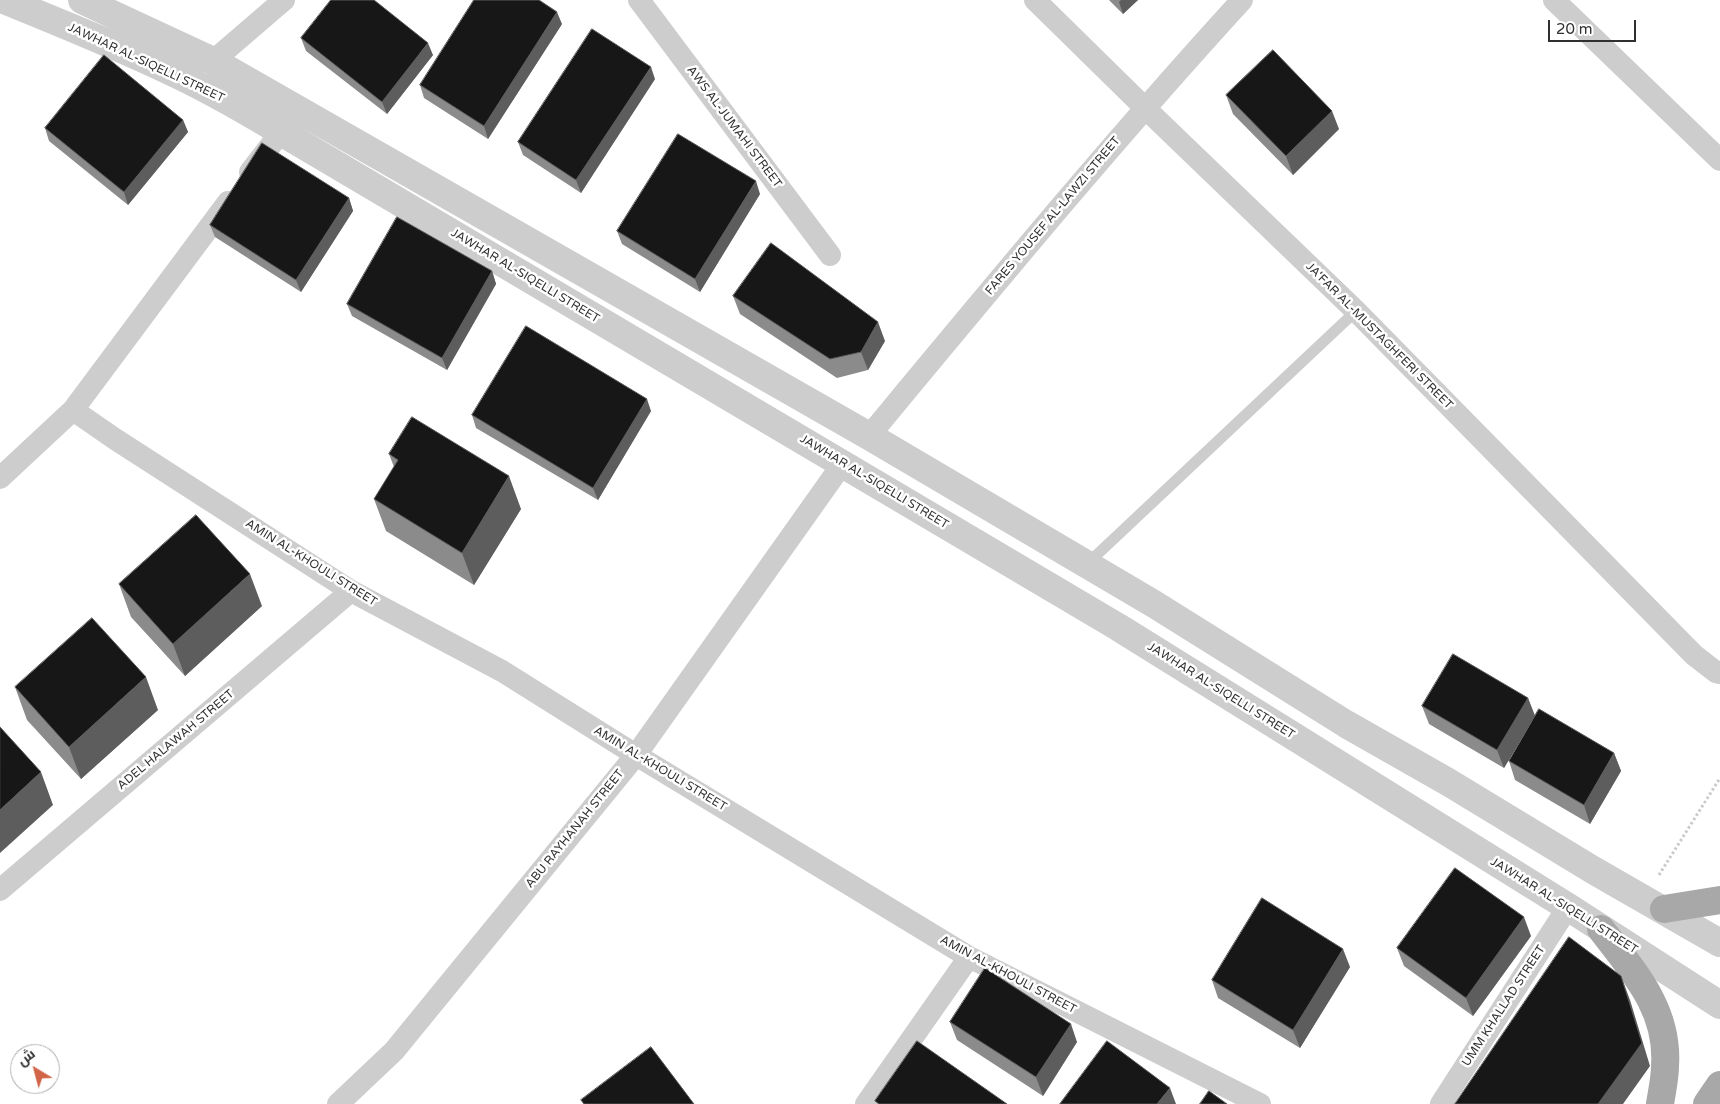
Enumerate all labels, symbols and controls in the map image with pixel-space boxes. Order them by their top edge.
scale bar [1550,10,1638,42]
street label: JAWHAR AL-SIQELLI STREET [66,20,226,106]
text: 20 m [1556,20,1593,38]
street label: AWS AL-JUMAHI STREET [684,63,784,191]
street label: FARES YOUSEF AL-LAWZI STREET [983,134,1123,298]
street label: JAWHAR AL-SIQELLI STREET [448,226,602,326]
street label: JA‘FAR AL-MUSTAGHFERI STREET [1303,260,1455,412]
street label: JAWHAR AL-SIQELLI STREET [797,432,951,532]
street label: AMIN AL-KHOULI STREET [243,517,379,609]
street label: JAWHAR AL-SIQELLI STREET [1145,640,1297,742]
street label: ADEL HALAWAH STREET [115,687,237,793]
street label: AMIN AL-KHOULI STREET [591,724,729,814]
street label: ABU RAYHANAH STREET [523,767,627,891]
street label: JAWHAR AL-SIQELLI STREET [1488,855,1640,957]
street label: AMIN AL-KHOULI STREET [937,933,1079,1017]
street label: UMM KHALLAD STREET [1459,943,1549,1069]
north arrow [10,1044,60,1094]
text: ش [14,1045,39,1070]

